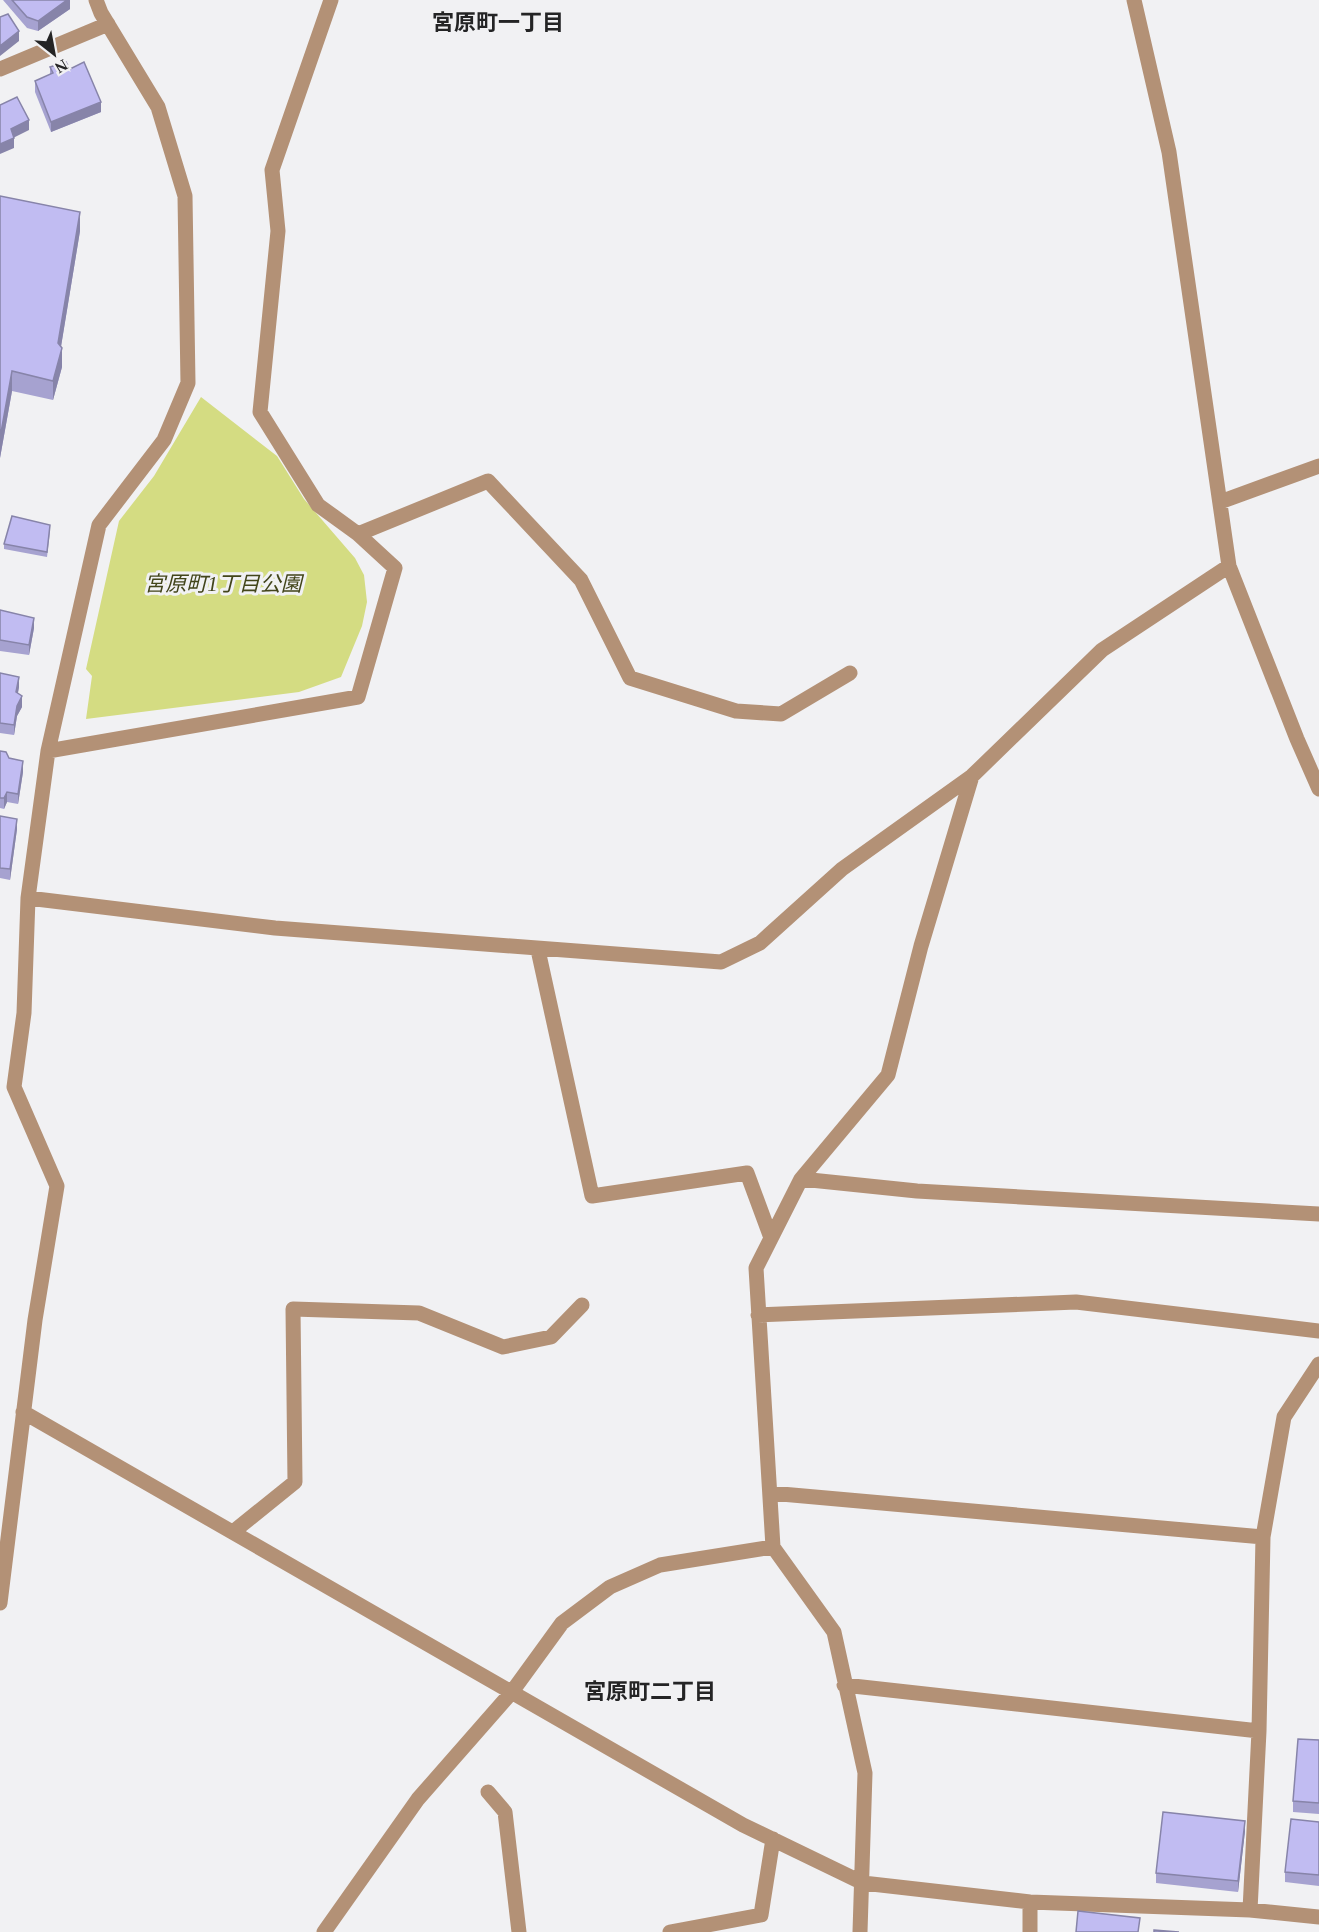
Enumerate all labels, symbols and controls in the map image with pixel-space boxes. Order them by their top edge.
district label: 宮原町一丁目 [432,10,564,35]
north arrow [24,24,84,84]
text: N [52,56,71,77]
park label: 宮原町1丁目公園 [144,572,305,596]
district label: 宮原町二丁目 [584,1679,716,1704]

